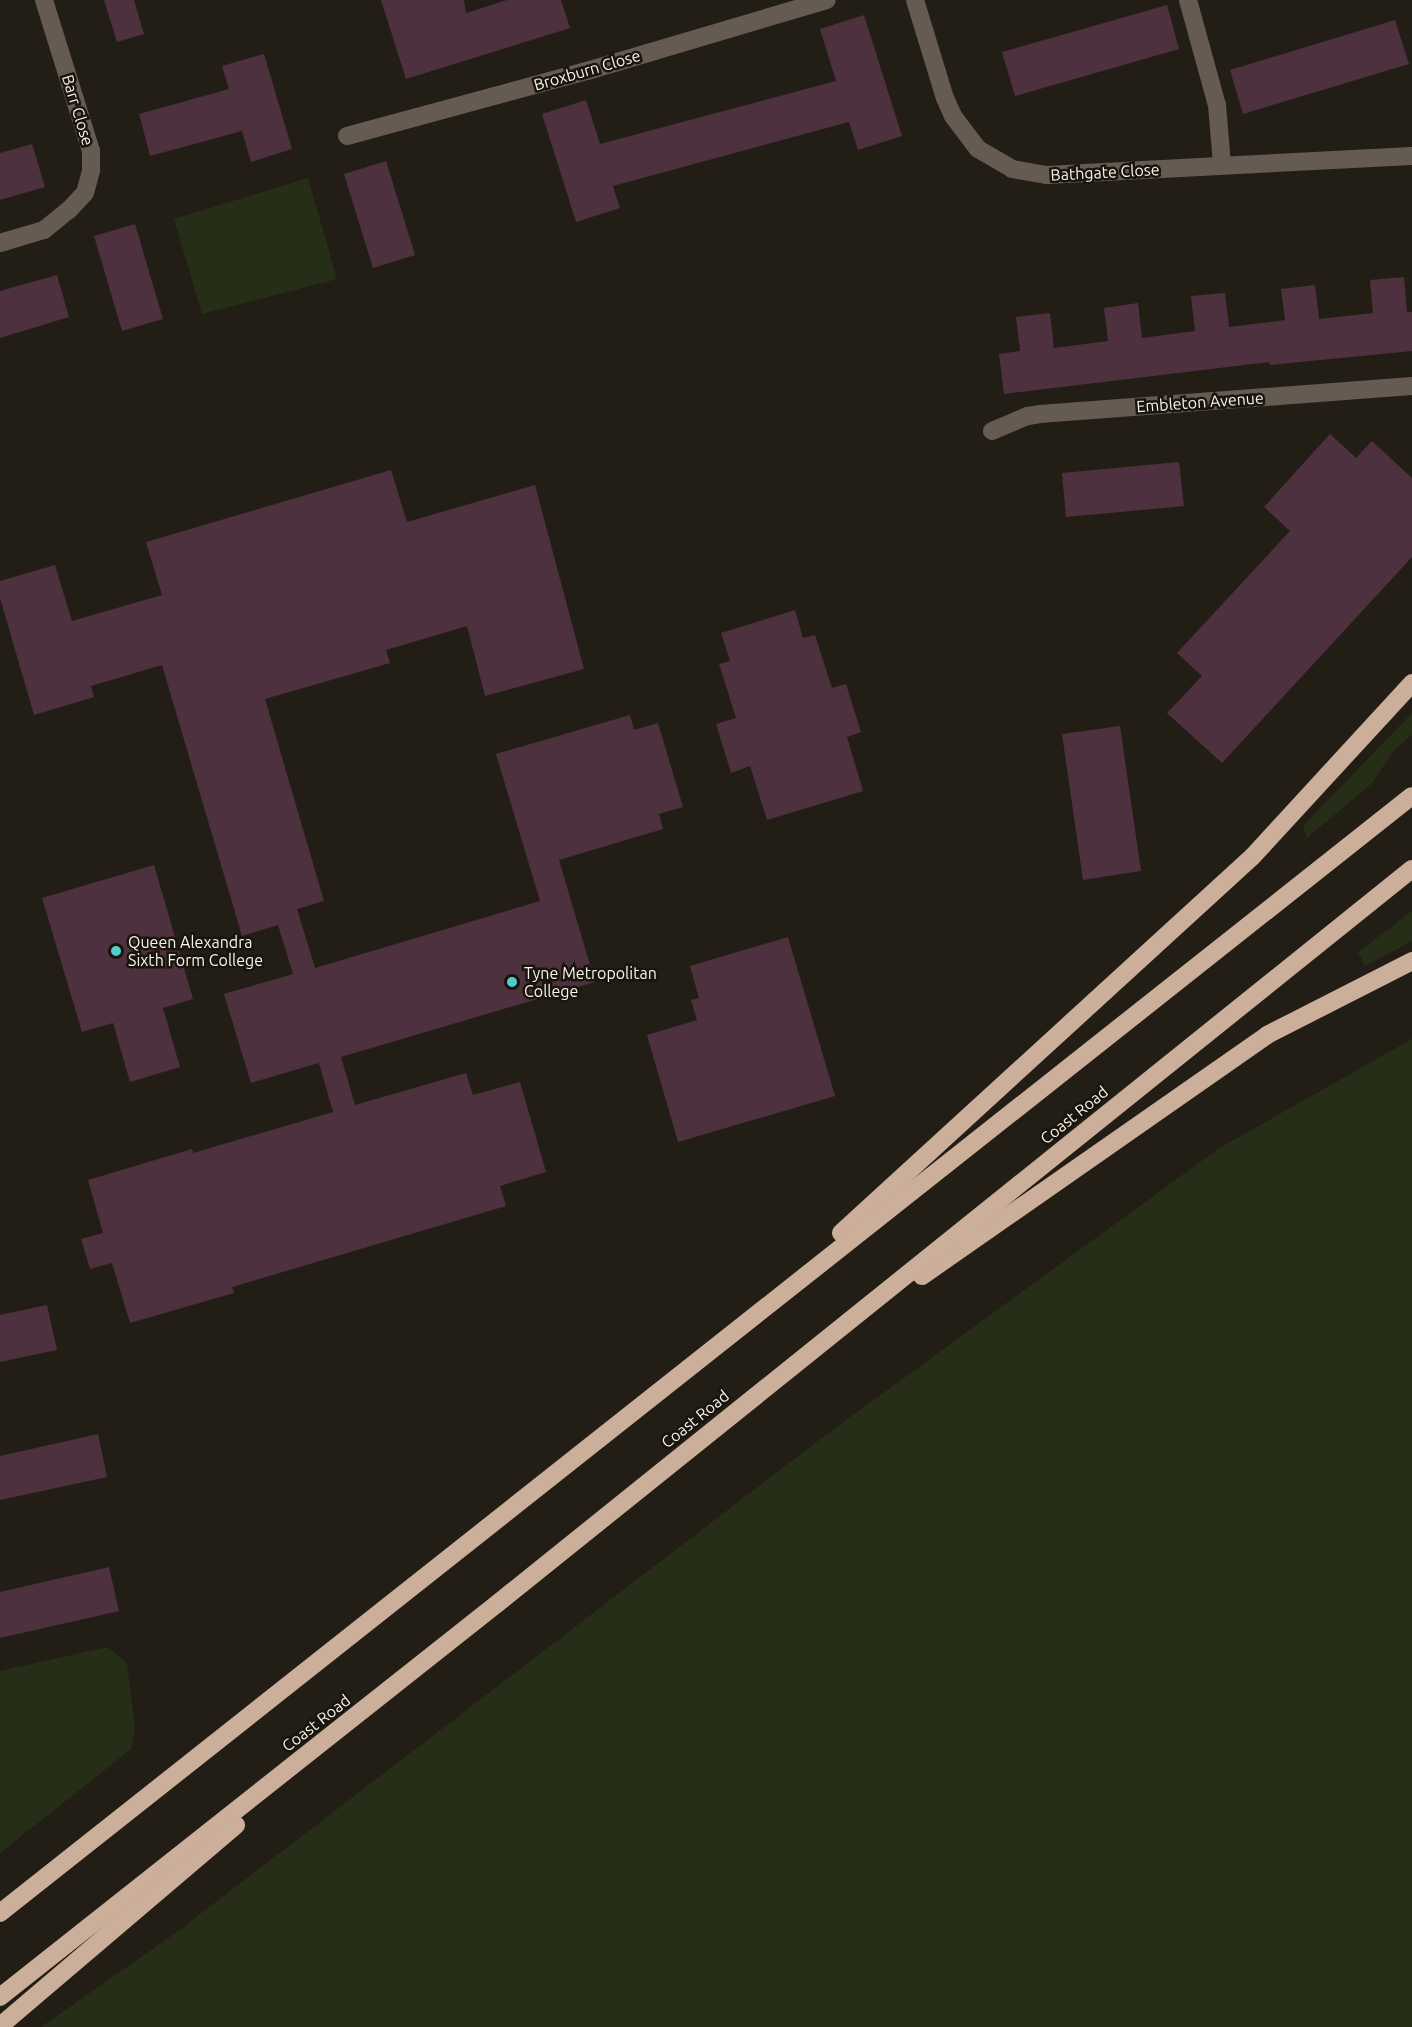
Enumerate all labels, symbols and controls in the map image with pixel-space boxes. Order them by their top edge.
street label: Broxburn Close [531,46,643,94]
street label: Barr Close [58,72,98,148]
street label: Bathgate Close [1050,160,1160,184]
street label: Embleton Avenue [1136,388,1264,416]
place label: Queen Alexandra Sixth Form College [128,932,263,970]
marker: Queen Alexandra Sixth Form College [109,944,123,958]
place label: Tyne Metropolitan College [524,963,657,1001]
marker: Tyne Metropolitan College [505,975,519,989]
street label: Coast Road [1036,1082,1112,1148]
street label: Coast Road [657,1386,733,1452]
street label: Coast Road [278,1690,354,1756]

